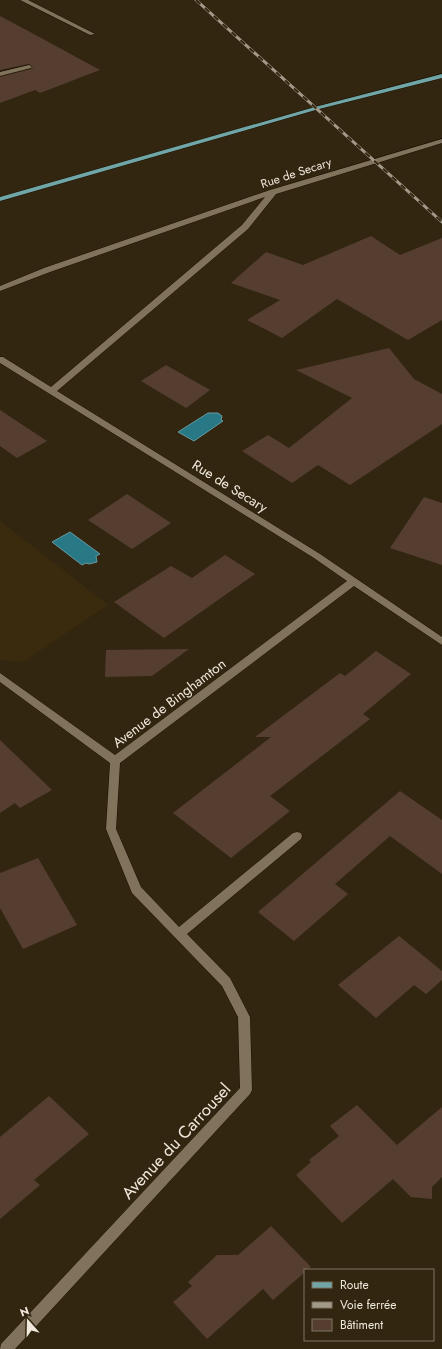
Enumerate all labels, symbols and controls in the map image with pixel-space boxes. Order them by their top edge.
street label: Rue de Secary [258,153,334,193]
street label: Rue de Secary [188,455,272,518]
street label: Avenue de Binghamton [108,654,230,752]
street label: Avenue du Carrousel [116,1078,236,1204]
legend [304,1269,434,1341]
text: Route [340,1276,369,1294]
text: Voie ferrée [340,1296,396,1314]
north arrow [8,1301,48,1341]
text: N [18,1303,31,1321]
text: Bâtiment [340,1316,383,1334]

